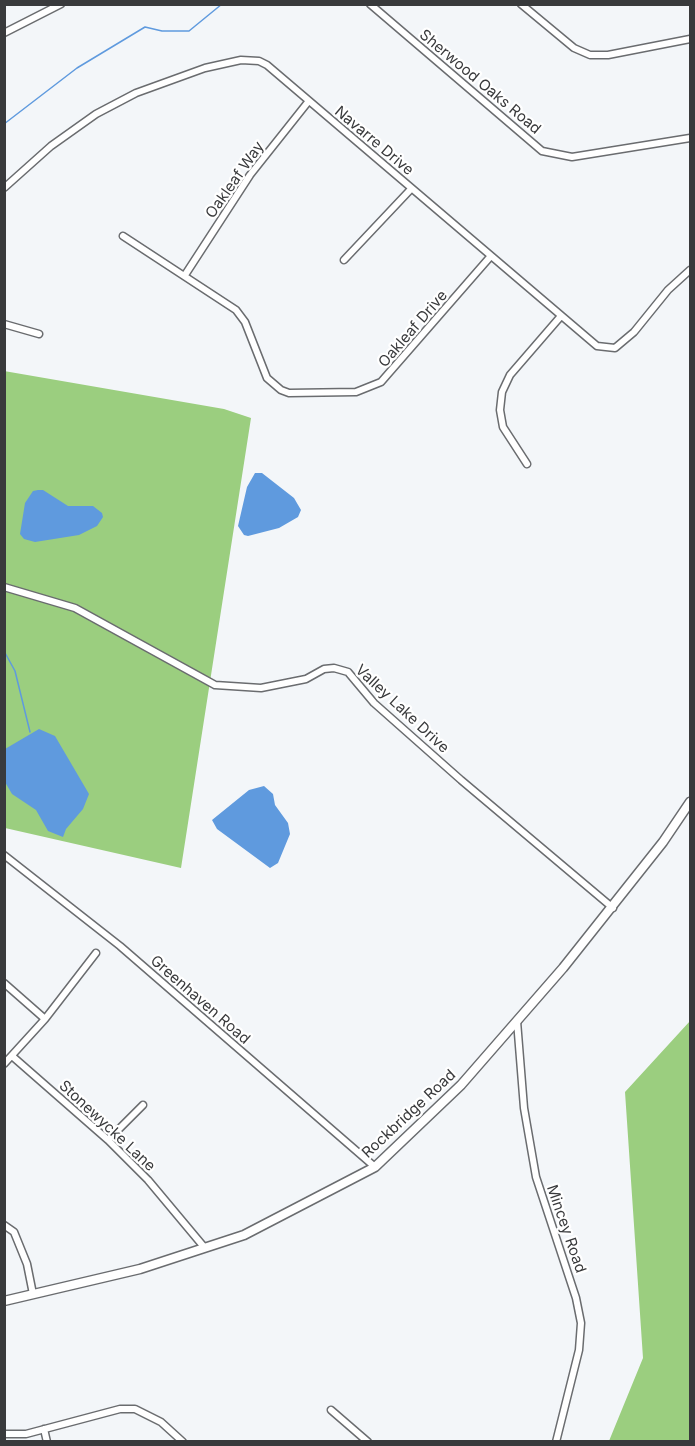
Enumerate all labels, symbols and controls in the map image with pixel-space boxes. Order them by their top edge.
street label: Sherwood Oaks Road [416,26,544,138]
street label: Navarre Drive [331,103,417,179]
street label: Oakleaf Way [202,138,268,222]
street label: Oakleaf Drive [375,287,451,371]
street label: Valley Lake Drive [351,661,453,757]
street label: Greenhaven Road [146,952,254,1048]
street label: Rockbridge Road [358,1066,460,1162]
street label: Stonewycke Lane [55,1077,159,1175]
street label: Mincey Road [543,1183,589,1275]

